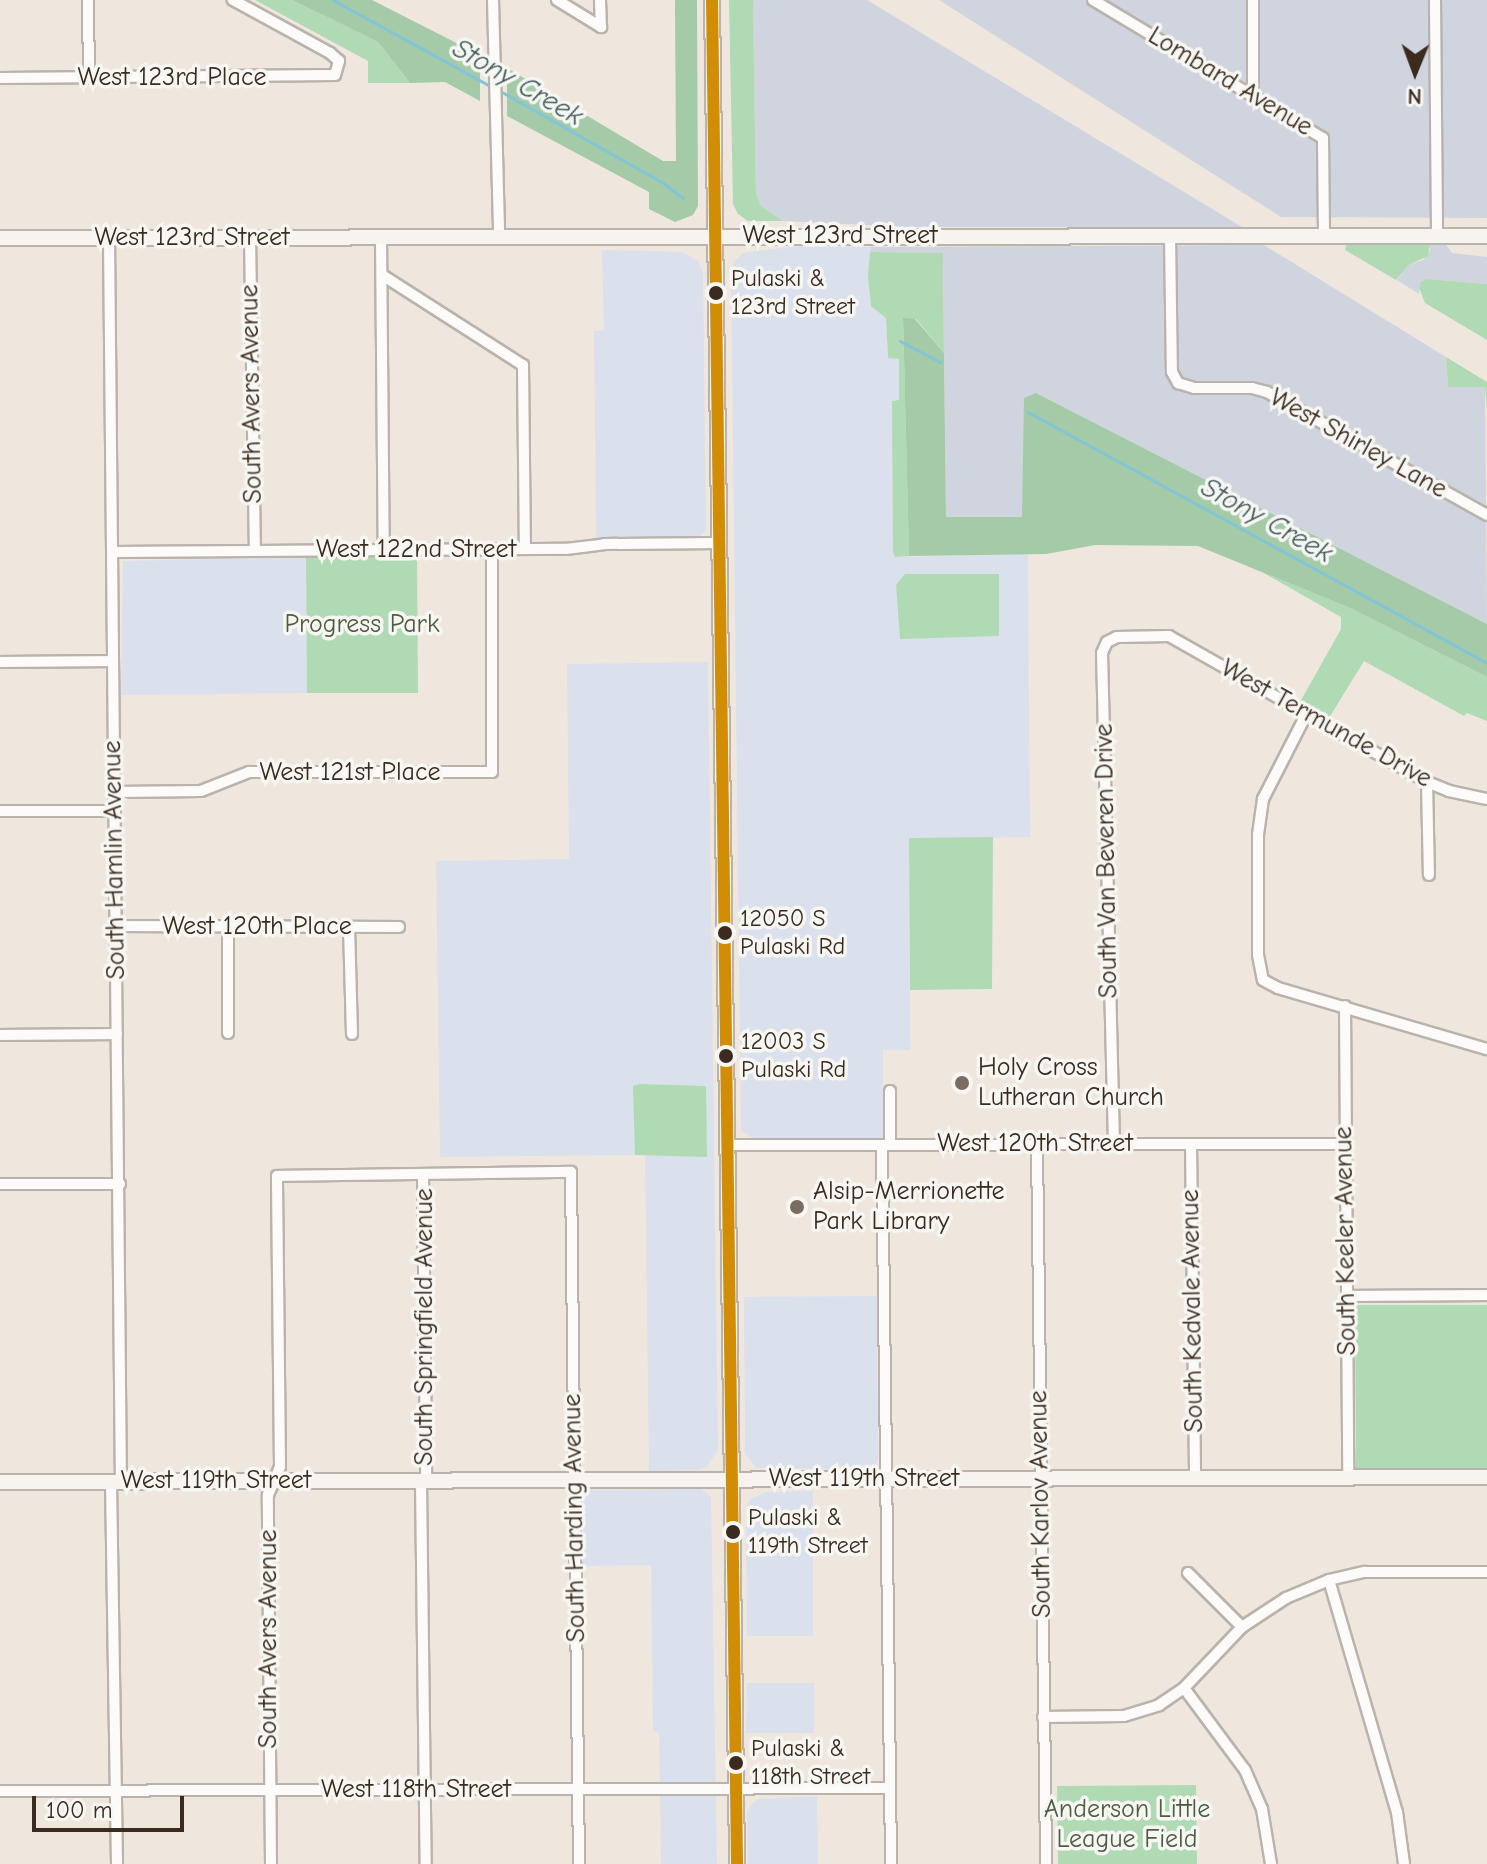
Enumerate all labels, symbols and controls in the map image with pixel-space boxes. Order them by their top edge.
street label: Lombard Avenue [1142,21,1318,143]
water label: Stony Creek [447,31,589,133]
north arrow [1375,32,1455,112]
street label: West 123rd Place [77,62,267,94]
text: N [1407,83,1422,109]
street label: West 123rd Street [743,220,937,252]
street label: West 123rd Street [95,222,289,254]
place label: Pulaski & 123rd Street [731,265,855,321]
street label: South Avers Avenue [234,284,270,504]
marker: Pulaski & 123rd Street [708,285,724,301]
street label: West Shirley Lane [1264,382,1452,506]
water label: Stony Creek [1195,470,1339,570]
street label: West 122nd Street [316,534,516,566]
park label: Progress Park [285,609,439,641]
street label: West Termunde Drive [1215,653,1437,795]
street label: South Van Beveren Drive [1089,723,1125,999]
street label: South Hamlin Avenue [97,740,133,980]
street label: West 121st Place [259,757,441,789]
place label: 12050 S Pulaski Rd [740,905,845,961]
street label: West 120th Place [162,911,352,943]
marker: 12050 S Pulaski Rd [717,925,733,941]
place label: 12003 S Pulaski Rd [741,1028,846,1084]
marker: 12003 S Pulaski Rd [718,1048,734,1064]
place label: Holy Cross Lutheran Church [978,1052,1164,1114]
marker: Holy Cross Lutheran Church [953,1074,971,1092]
street label: South Keeler Avenue [1328,1126,1364,1356]
street label: West 120th Street [937,1128,1133,1160]
place label: Alsip-Merrionette Park Library [813,1176,1004,1238]
street label: South Springfield Avenue [409,1188,441,1466]
street label: South Kedvale Avenue [1175,1189,1211,1433]
marker: Alsip-Merrionette Park Library [788,1198,806,1216]
street label: South Karlov Avenue [1023,1390,1059,1618]
street label: South Harding Avenue [557,1393,593,1643]
street label: West 119th Street [769,1463,959,1495]
street label: West 119th Street [121,1465,311,1497]
place label: Pulaski & 119th Street [748,1504,868,1560]
marker: Pulaski & 119th Street [725,1524,741,1540]
street label: South Avers Avenue [253,1530,285,1748]
place label: Pulaski & 118th Street [751,1735,870,1791]
marker: Pulaski & 118th Street [728,1755,744,1771]
street label: West 118th Street [321,1774,511,1806]
scale bar [36,1780,188,1830]
park label: Anderson Little League Field [1044,1794,1210,1856]
text: 100 m [46,1796,113,1824]

